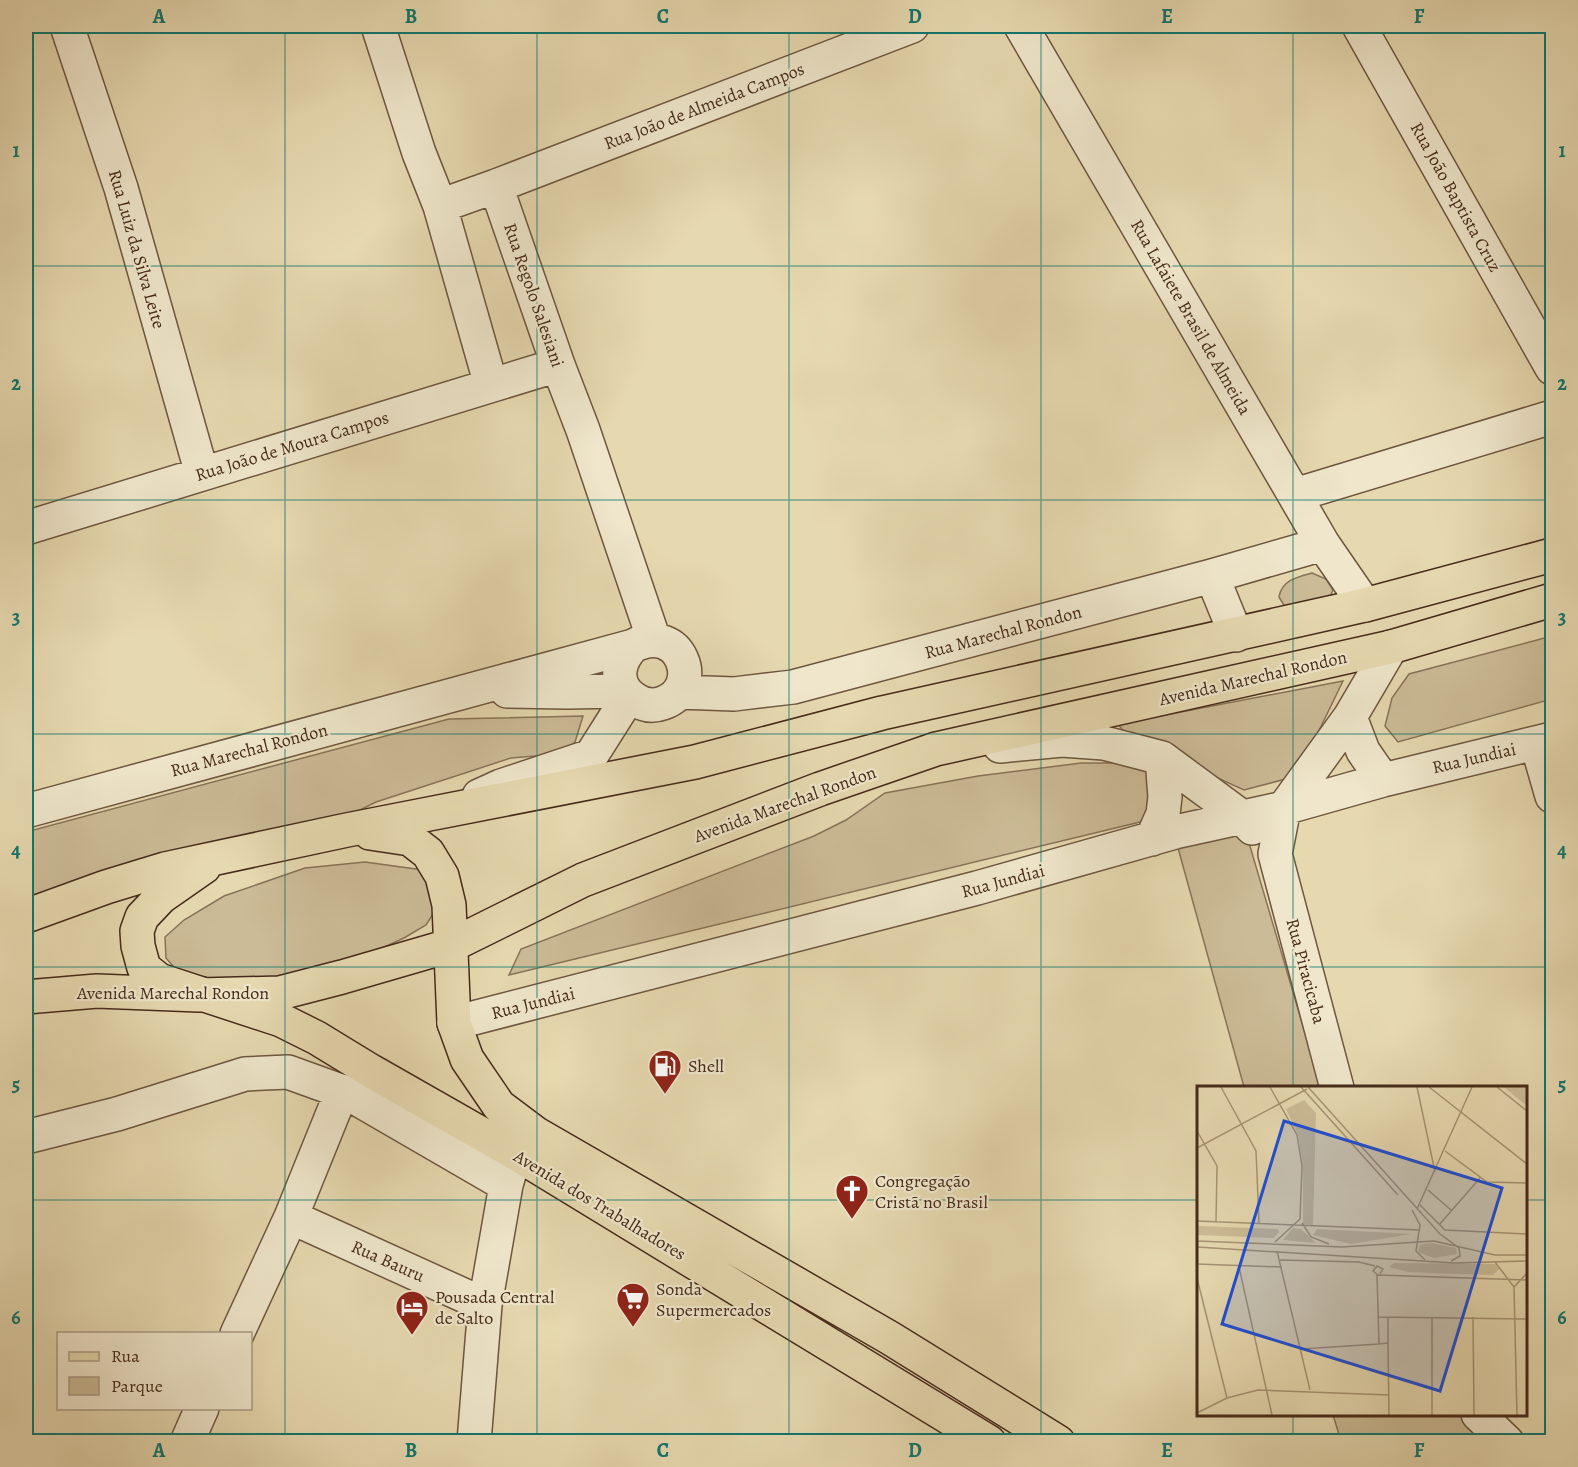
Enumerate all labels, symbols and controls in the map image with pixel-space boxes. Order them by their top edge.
text: A [152,3,166,30]
text: B [405,3,417,30]
text: C [657,3,669,30]
text: D [908,3,922,30]
text: E [1161,3,1173,30]
text: F [1414,3,1425,30]
street label: Rua João de Almeida Campos [600,57,808,155]
street label: Rua João Baptista Cruz [1405,118,1507,276]
text: 1 [12,137,20,164]
text: 1 [1558,137,1566,164]
street label: Rua Luiz da Silva Leite [103,167,171,331]
street label: Rua Lafaiete Brasil de Almeida [1125,215,1257,420]
street label: Rua Regolo Salesiani [498,220,570,370]
text: 2 [11,370,21,397]
text: 2 [1557,370,1567,397]
street label: Rua João de Moura Campos [192,405,392,487]
street label: Rua Marechal Rondon [922,599,1084,665]
text: 3 [12,604,20,631]
text: 3 [1558,604,1566,631]
street label: Avenida Marechal Rondon [1156,645,1349,712]
street label: Rua Marechal Rondon [168,717,330,783]
street label: Rua Jundiai [1430,737,1518,779]
street label: Avenida Marechal Rondon [690,760,879,848]
text: 4 [11,837,21,864]
text: 4 [1557,837,1567,864]
street label: Rua Jundiai [959,858,1047,904]
street label: Rua Piracicaba [1280,916,1332,1027]
street label: Avenida Marechal Rondon [76,981,269,1005]
street label: Rua Jundiai [489,981,577,1025]
fuel station icon: Shell [647,1048,683,1095]
place label: Shell [688,1054,724,1078]
text: 5 [12,1071,20,1098]
text: 5 [1558,1071,1566,1098]
inset map [1197,1086,1527,1416]
street label: Avenida dos Trabalhadores [509,1143,691,1266]
place label: Congregação Cristã no Brasil [875,1169,988,1214]
church icon: Congregação Cristã no Brasil [834,1173,870,1220]
street label: Rua Bauru [348,1234,429,1288]
place label: Sonda Supermercados [656,1277,771,1322]
supermarket icon: Sonda Supermercados [615,1281,651,1328]
place label: Pousada Central de Salto [435,1285,555,1330]
hotel icon: Pousada Central de Salto [394,1289,430,1336]
text: 6 [11,1304,21,1331]
text: 6 [1557,1304,1567,1331]
legend [57,1332,252,1410]
text: Rua [111,1344,140,1368]
text: Parque [111,1374,163,1398]
text: A [152,1437,166,1464]
text: B [405,1437,417,1464]
text: C [657,1437,669,1464]
text: D [908,1437,922,1464]
text: E [1161,1437,1173,1464]
text: F [1414,1437,1425,1464]

